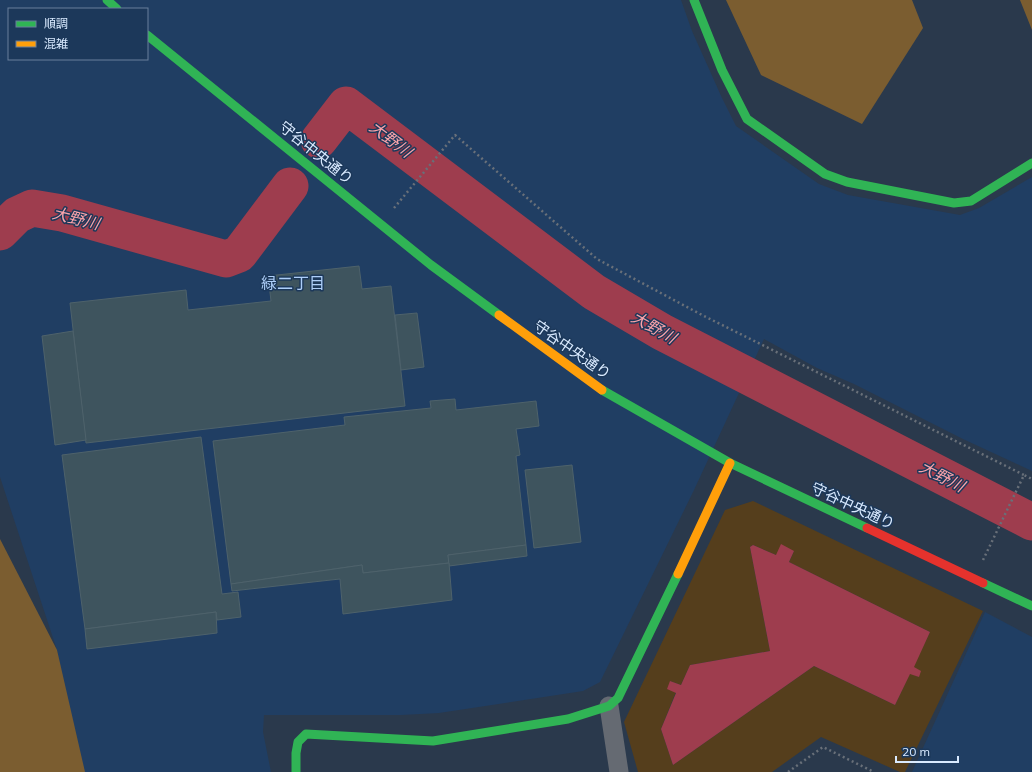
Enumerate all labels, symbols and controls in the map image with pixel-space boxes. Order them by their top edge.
legend [8,8,148,60]
text: 順調 [44,16,68,31]
text: 混雑 [44,36,68,51]
street label: 守谷中央通り [275,117,357,188]
water label: 大野川 [366,117,418,163]
water label: 大野川 [50,202,104,234]
district label: 緑二丁目 [261,273,325,293]
water label: 大野川 [628,307,682,348]
street label: 守谷中央通り [530,316,615,383]
water label: 大野川 [916,456,970,497]
street label: 守谷中央通り [808,478,898,533]
scale bar [896,738,958,764]
text: 20 m [902,744,930,759]

